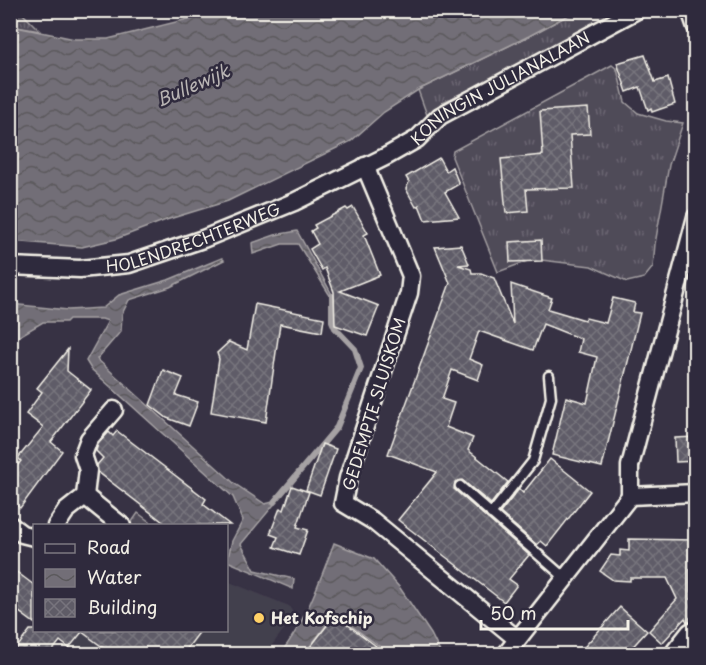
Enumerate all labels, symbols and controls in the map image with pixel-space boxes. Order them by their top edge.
street label: KONINGIN JULIANALAAN [404,25,594,150]
water label: Bullewijk [151,56,234,113]
street label: HOLENDRECHTERWEG [104,196,284,277]
street label: GEDEMPTE SLUISKOM [335,314,411,493]
legend [33,524,228,632]
text: Road [87,533,131,560]
text: Water [87,563,142,590]
text: Building [87,593,157,620]
scale bar [481,593,628,631]
text: 50 m [490,599,537,626]
place label: Het Kofschip [271,605,373,629]
marker: Het Kofschip [252,611,266,625]

